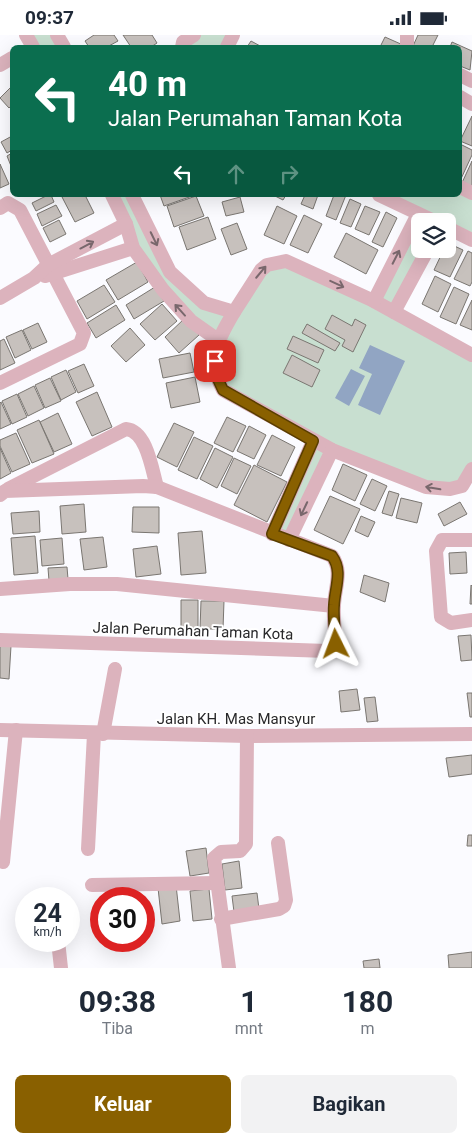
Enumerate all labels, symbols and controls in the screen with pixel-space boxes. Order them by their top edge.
text: 09:37 [25,6,74,29]
text: 40 m [108,64,187,105]
icon: left [25,65,90,130]
text: Jalan Perumahan Taman Kota [108,106,403,131]
icon: left [169,160,197,188]
icon: ahead [222,160,250,188]
icon: right [275,160,303,188]
map controls [411,213,456,258]
button: layers [411,213,456,258]
one-way arrow [150,231,159,246]
one-way arrow [79,240,94,250]
one-way arrow [391,250,401,265]
one-way arrow [256,265,267,278]
one-way arrow [329,279,344,289]
one-way arrow [175,303,186,316]
pin [194,340,236,382]
icon: arrive [201,347,229,375]
one-way arrow [426,483,442,492]
one-way arrow [299,501,308,516]
position arrow [309,617,361,669]
street label: Jalan Perumahan Taman Kota [92,619,294,643]
street label: Jalan KH. Mas Mansyur [157,710,315,728]
speed limit sign: 30 [90,887,155,952]
text: 24 [33,899,62,928]
text: km/h [33,925,62,939]
text: 09:38 [79,984,156,1019]
text: 1 [240,984,257,1019]
text: 180 [342,984,393,1019]
text: Tiba [102,1019,133,1038]
text: mnt [235,1019,263,1038]
text: m [360,1019,374,1038]
button: Keluar [15,1075,231,1133]
button: Bagikan [241,1075,457,1133]

